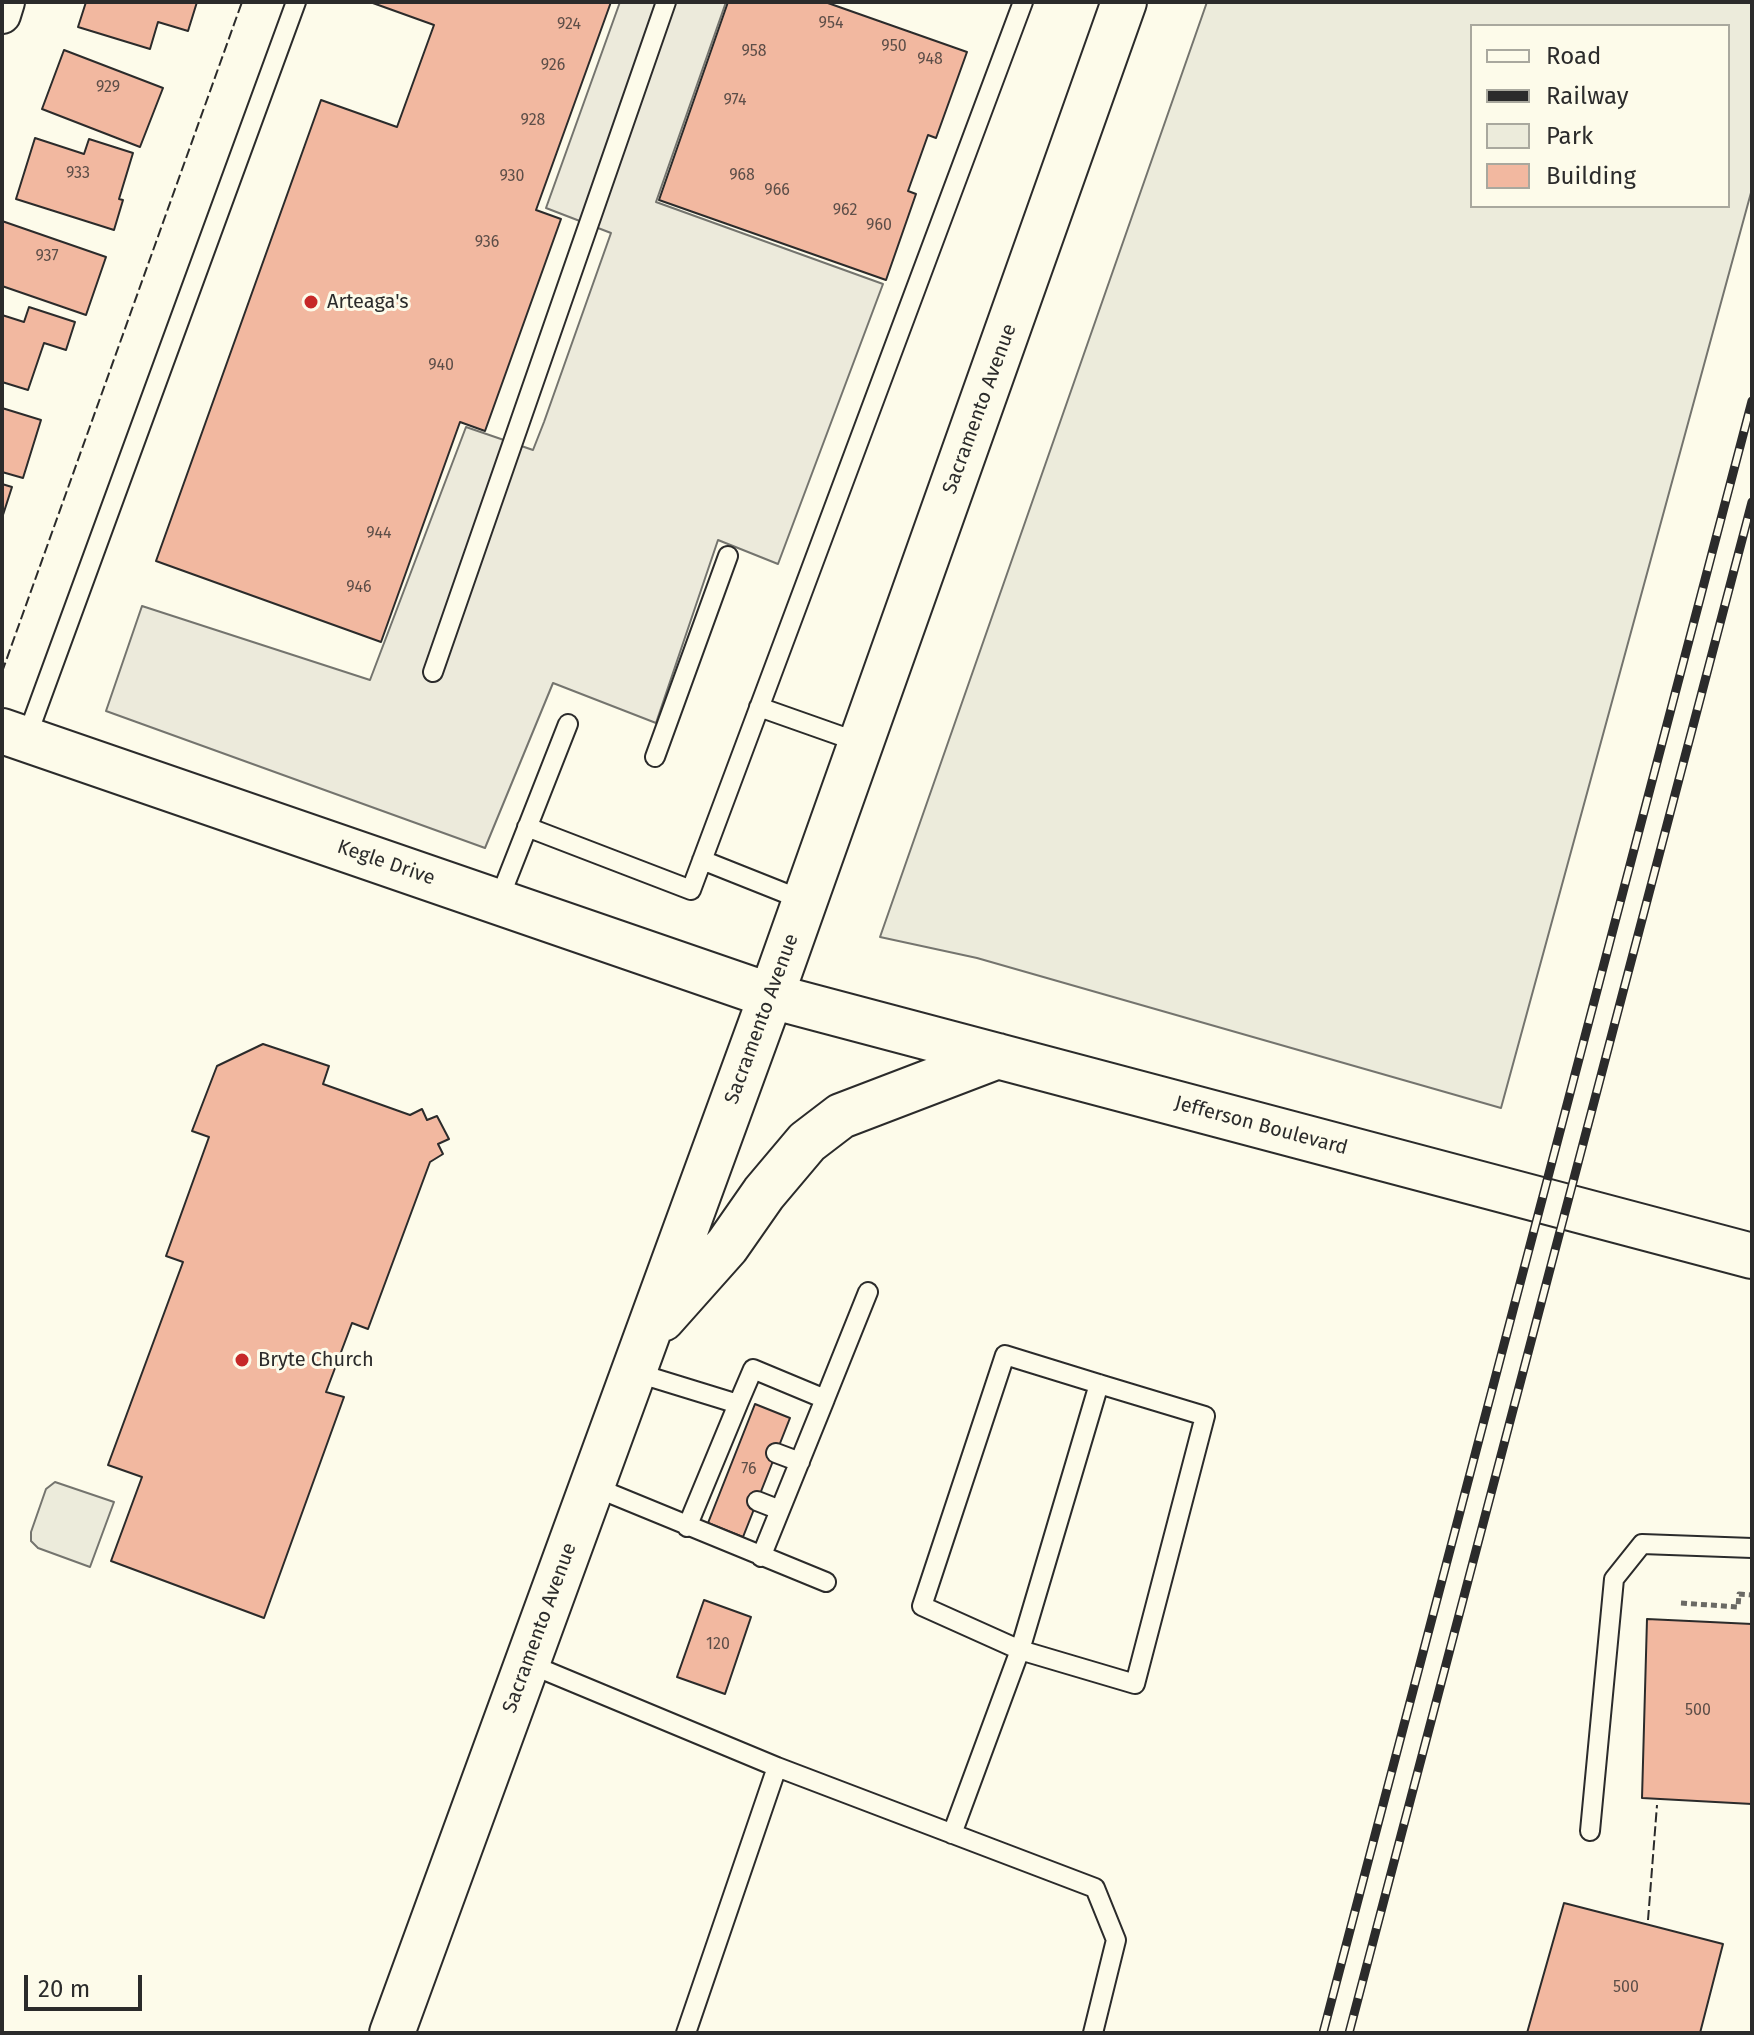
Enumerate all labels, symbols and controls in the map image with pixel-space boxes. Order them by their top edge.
house number: 954 [819,14,843,34]
house number: 924 [557,15,581,35]
legend [1470,24,1730,208]
house number: 950 [881,37,907,57]
house number: 958 [741,42,767,62]
text: Road [1546,42,1601,70]
house number: 948 [917,50,943,70]
house number: 926 [541,56,565,76]
house number: 929 [96,78,120,98]
text: Railway [1546,82,1629,110]
house number: 974 [723,91,747,111]
house number: 928 [521,111,545,131]
text: Park [1546,122,1593,150]
text: Building [1546,162,1636,190]
house number: 933 [66,164,90,184]
house number: 968 [729,166,755,186]
house number: 930 [500,167,524,187]
house number: 966 [764,181,790,201]
house number: 962 [833,201,857,221]
house number: 960 [866,216,892,236]
house number: 936 [475,233,499,253]
house number: 937 [35,247,59,267]
place label: Arteaga's [327,290,409,314]
marker: Arteaga's [302,293,320,311]
street label: Sacramento Avenue [938,321,1022,497]
house number: 940 [428,356,454,376]
house number: 944 [366,524,392,544]
house number: 946 [346,578,372,598]
street label: Kegle Drive [334,835,438,891]
street label: Sacramento Avenue [720,931,804,1107]
street label: Jefferson Boulevard [1172,1091,1350,1161]
place label: Bryte Church [258,1348,374,1372]
marker: Bryte Church [233,1351,251,1369]
house number: 76 [741,1460,757,1480]
street label: Sacramento Avenue [498,1540,582,1716]
house number: 120 [706,1635,730,1655]
house number: 500 [1685,1701,1711,1721]
scale bar [28,1959,146,2009]
text: 20 m [38,1975,90,2003]
house number: 500 [1613,1978,1639,1998]

